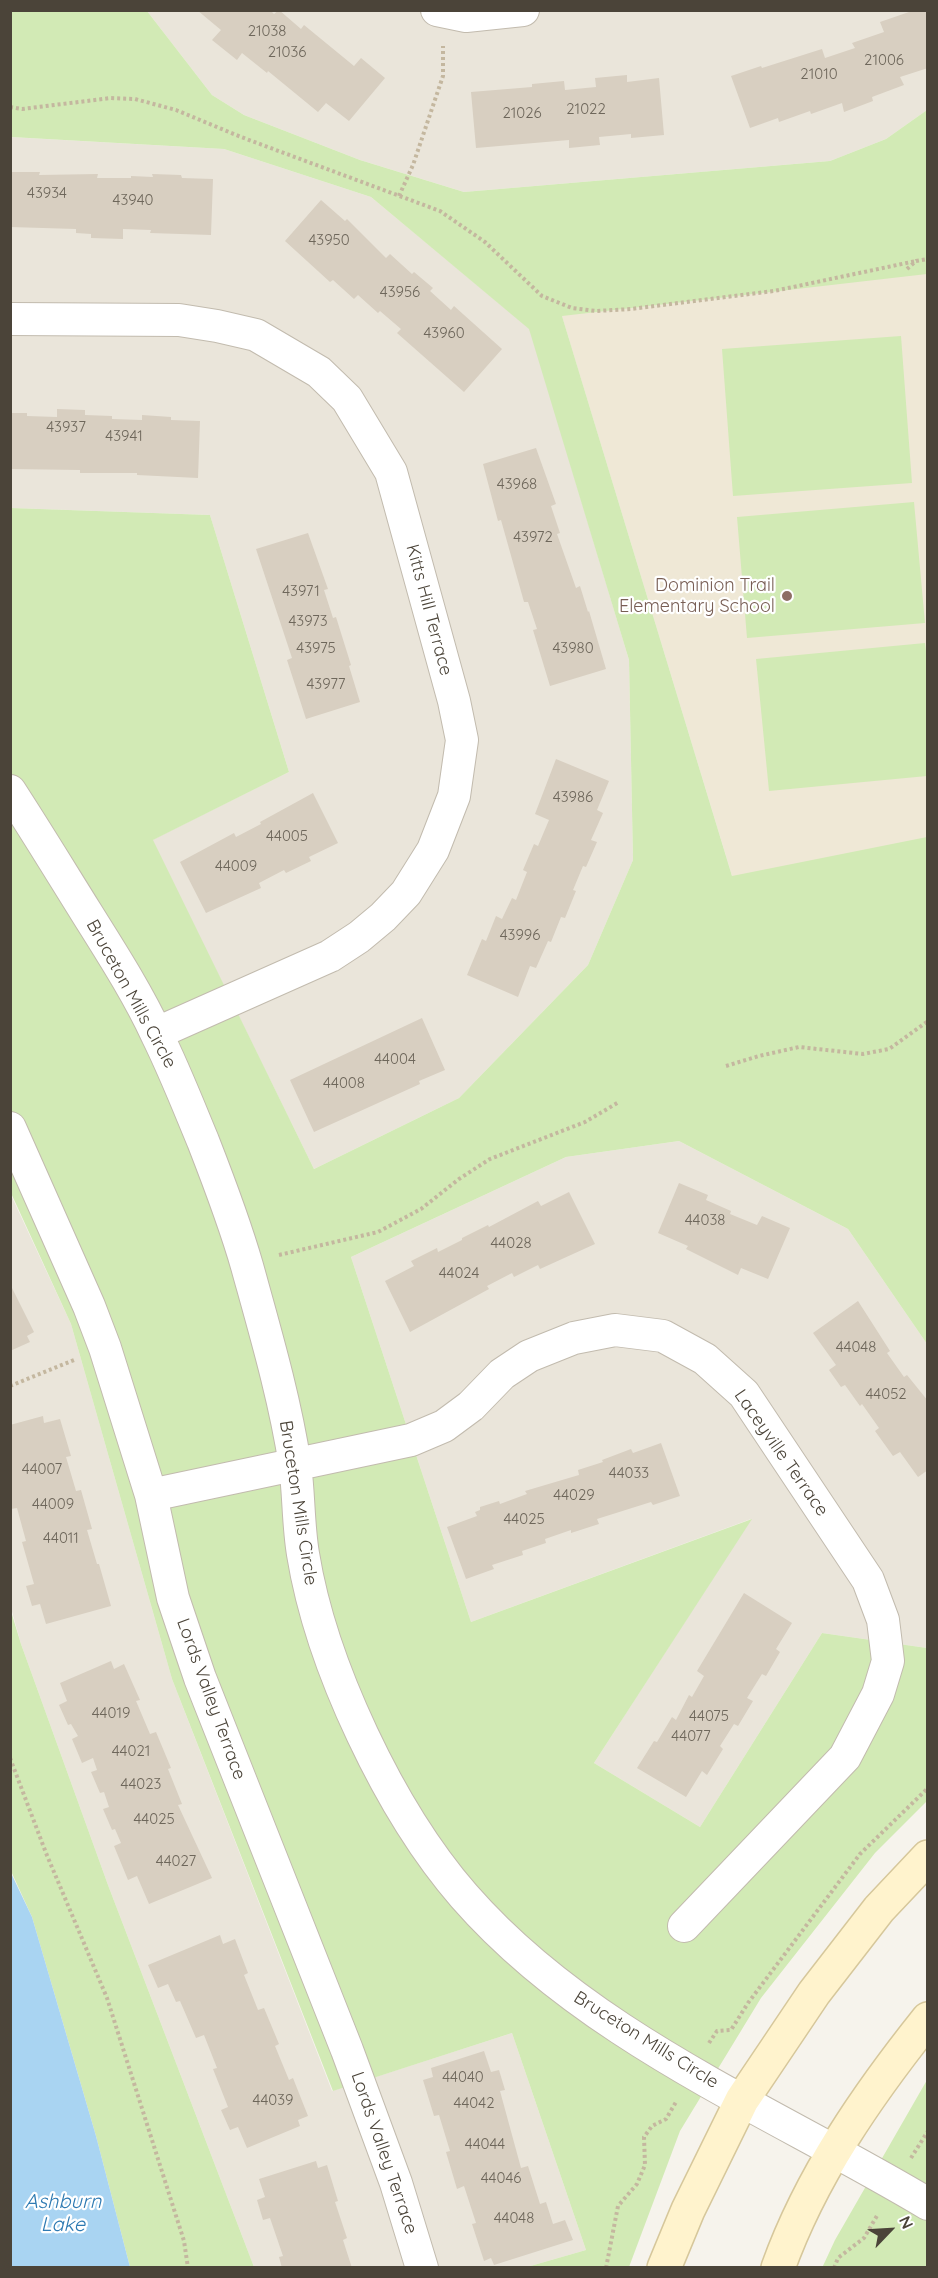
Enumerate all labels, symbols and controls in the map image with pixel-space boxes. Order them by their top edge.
house number: 21038 [248,22,286,40]
house number: 21036 [268,43,306,61]
house number: 21006 [864,51,904,69]
house number: 21010 [800,65,838,83]
house number: 21022 [566,100,606,118]
house number: 21026 [502,104,542,122]
house number: 43934 [27,184,67,202]
house number: 43940 [113,191,153,209]
house number: 43950 [308,231,350,249]
house number: 43956 [380,283,420,301]
house number: 43960 [423,324,465,342]
house number: 43937 [46,418,86,436]
house number: 43941 [105,427,143,445]
house number: 43968 [497,475,537,493]
house number: 43972 [513,528,553,546]
street label: Kitts Hill Terrace [401,542,457,678]
place label: Dominion Trail Elementary School [619,575,775,618]
house number: 43971 [282,582,320,600]
marker: Dominion Trail Elementary School [780,589,794,603]
house number: 43973 [288,612,328,630]
house number: 43975 [296,639,336,657]
house number: 43980 [552,639,594,657]
house number: 43977 [306,675,346,693]
house number: 43986 [553,788,593,806]
house number: 44005 [266,827,308,845]
house number: 44009 [215,857,257,875]
street label: Bruceton Mills Circle [81,916,181,1072]
house number: 43996 [500,926,540,944]
house number: 44004 [374,1050,416,1068]
house number: 44008 [323,1074,365,1092]
house number: 44038 [685,1211,725,1229]
house number: 44028 [490,1234,532,1252]
house number: 44024 [439,1264,479,1282]
house number: 44048 [836,1338,876,1356]
house number: 44052 [865,1385,907,1403]
street label: Laceyville Terrace [729,1386,833,1520]
street label: Bruceton Mills Circle [274,1419,322,1587]
house number: 44007 [22,1460,62,1478]
house number: 44033 [609,1464,649,1482]
house number: 44029 [553,1486,595,1504]
house number: 44009 [32,1495,74,1513]
house number: 44025 [503,1510,545,1528]
house number: 44011 [43,1529,79,1547]
street label: Lords Valley Terrace [172,1615,250,1783]
house number: 44019 [92,1704,130,1722]
house number: 44075 [689,1707,729,1725]
house number: 44077 [671,1727,711,1745]
house number: 44021 [112,1742,150,1760]
house number: 44023 [121,1775,161,1793]
house number: 44025 [133,1810,175,1828]
house number: 44027 [156,1852,196,1870]
street label: Bruceton Mills Circle [570,1987,722,2093]
house number: 44040 [442,2068,484,2086]
street label: Lords Valley Terrace [346,2069,422,2237]
house number: 44039 [253,2091,293,2109]
house number: 44042 [454,2094,494,2112]
house number: 44044 [465,2135,505,2153]
house number: 44046 [481,2169,521,2187]
water label: Ashburn Lake [25,2190,101,2237]
north arrow [860,2200,920,2260]
house number: 44048 [494,2209,534,2227]
text: N [895,2213,918,2232]

